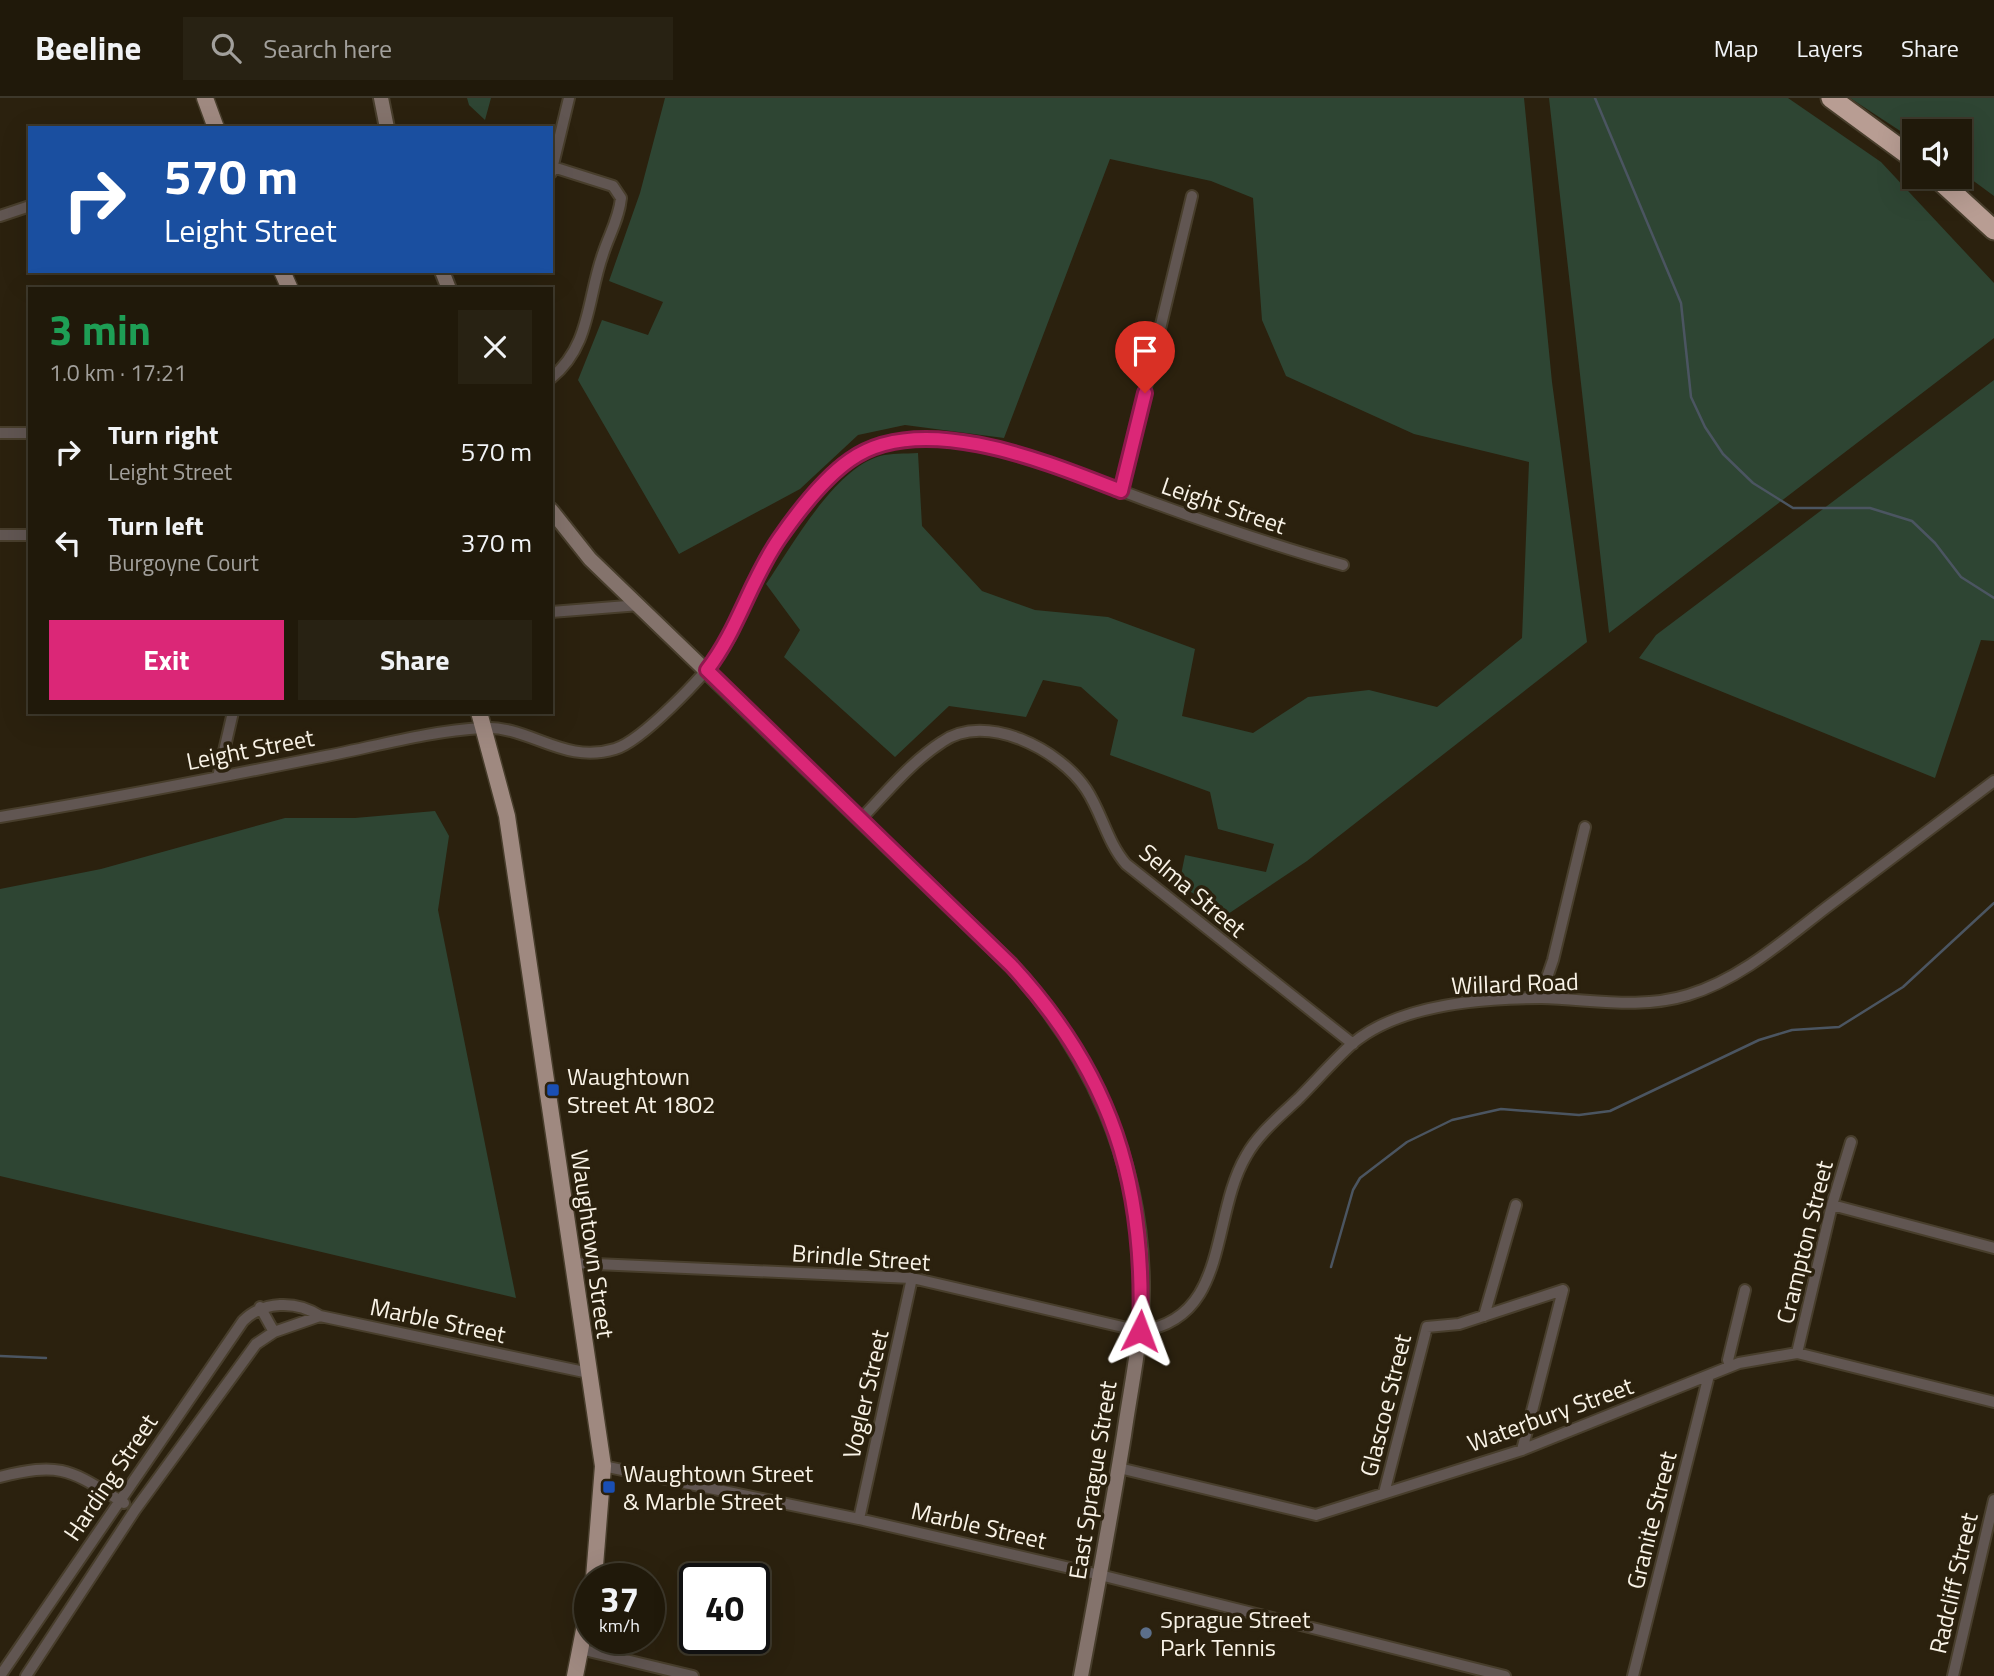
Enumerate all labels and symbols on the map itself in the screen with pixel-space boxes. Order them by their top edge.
pin [1115,321,1175,393]
street label: Leight Street [1157,467,1292,543]
street label: Leight Street [183,719,318,779]
street label: Selma Street [1132,834,1255,946]
street label: Willard Road [1451,963,1579,1003]
place label: Waughtown Street At 1802 [567,1058,716,1122]
marker: Waughtown Street At 1802 [545,1082,561,1098]
street label: Waughtown Street [562,1147,624,1341]
street label: Crampton Street [1766,1156,1842,1327]
street label: Brindle Street [791,1234,932,1280]
street label: Marble Street [367,1288,510,1352]
position arrow [1103,1294,1177,1368]
street label: Vogler Street [833,1325,897,1462]
street label: Glascoe Street [1350,1329,1420,1480]
street label: Waterbury Street [1462,1367,1639,1461]
street label: East Sprague Street [1059,1378,1126,1582]
street label: Harding Street [54,1406,166,1548]
street label: Granite Street [1616,1447,1686,1593]
place label: Waughtown Street & Marble Street [623,1455,814,1519]
marker: Waughtown Street & Marble Street [601,1479,617,1495]
street label: Marble Street [908,1492,1051,1558]
street label: Radcliff Street [1919,1508,1987,1657]
speed limit sign: 40 [679,1563,770,1654]
place label: Sprague Street Park Tennis [1160,1601,1311,1665]
marker: Sprague Street Park Tennis [1138,1625,1154,1641]

